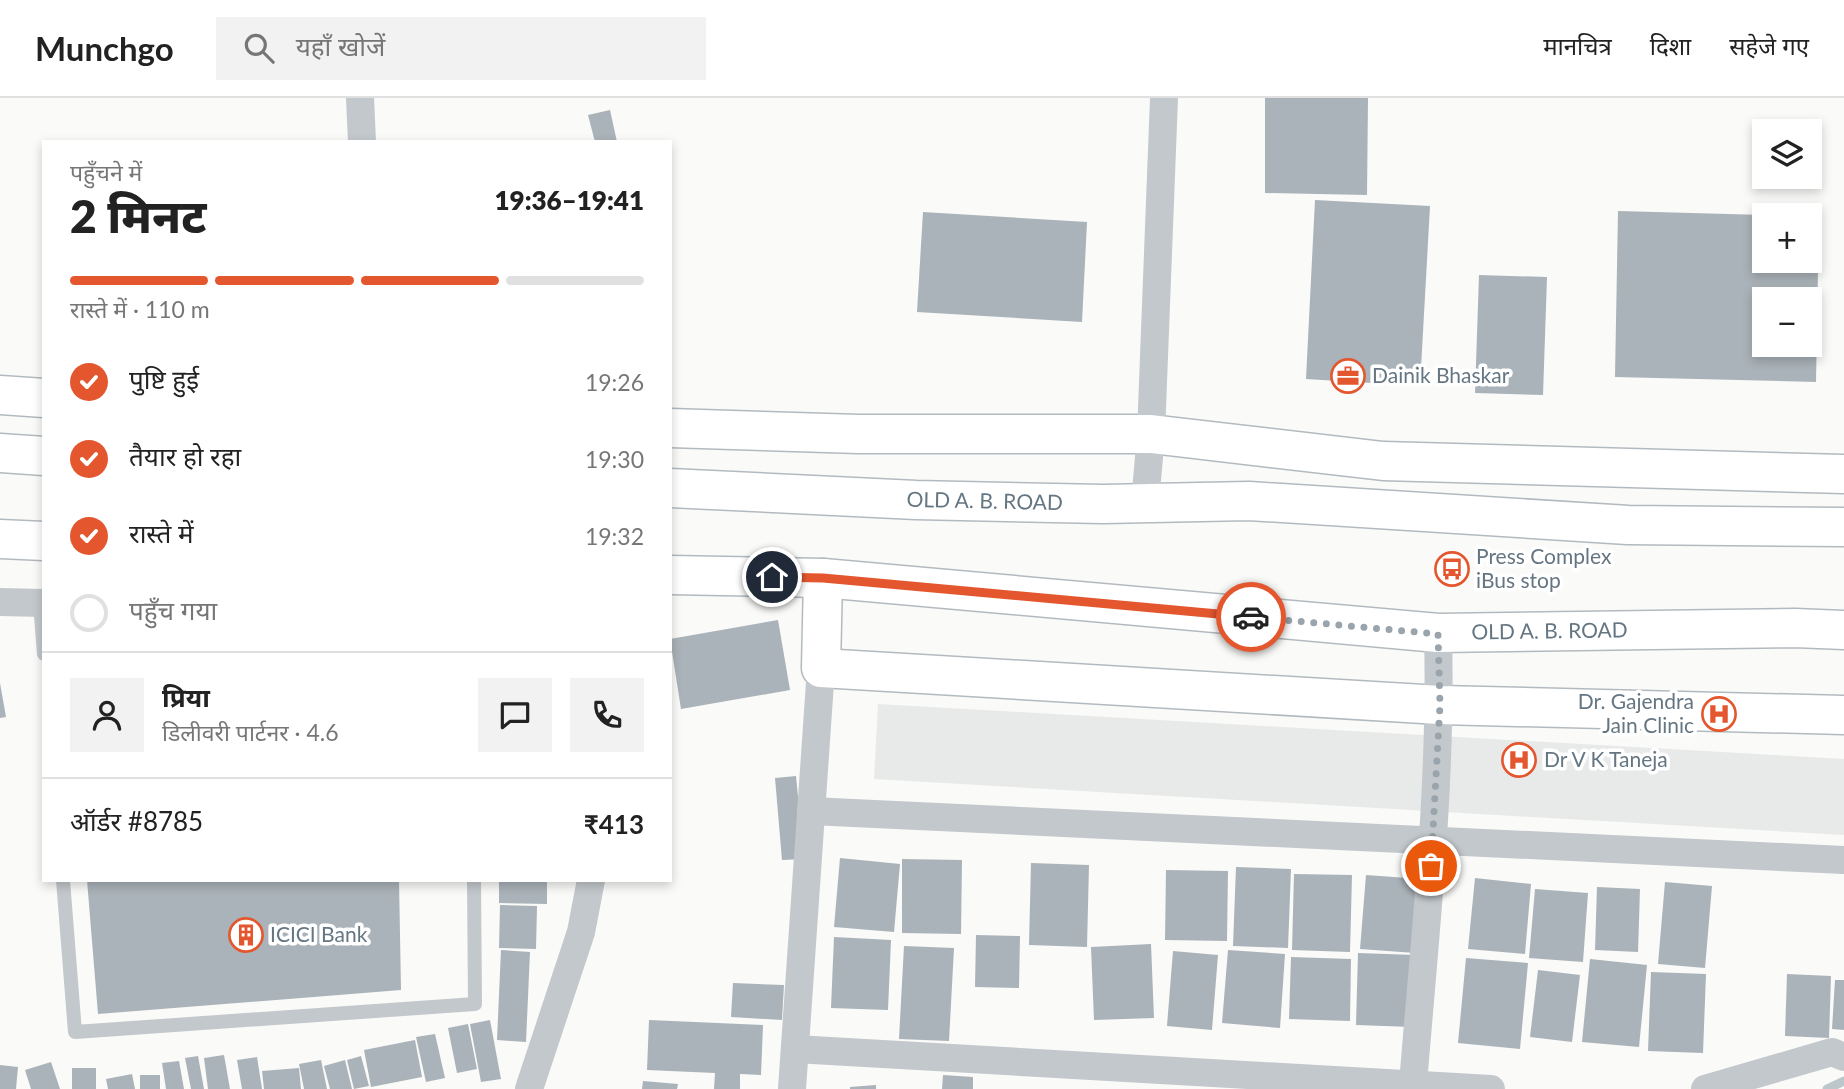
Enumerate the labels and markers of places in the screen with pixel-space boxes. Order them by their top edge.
office icon: Dainik Bhaskar [1329,357,1367,395]
place label: Dainik Bhaskar [1372,362,1510,387]
place label: Press Complex iBus stop [1476,543,1612,592]
pin [742,547,802,607]
bus stop icon: Press Complex iBus stop [1433,550,1471,588]
place label: Dr. Gajendra Jain Clinic [1578,688,1694,737]
hospital icon: Dr. Gajendra Jain Clinic [1700,695,1738,733]
hospital icon: Dr V K Taneja [1500,741,1538,779]
place label: Dr V K Taneja [1544,746,1668,771]
pin [1401,836,1461,896]
building icon: ICICI Bank [227,916,265,954]
place label: ICICI Bank [270,921,368,946]

